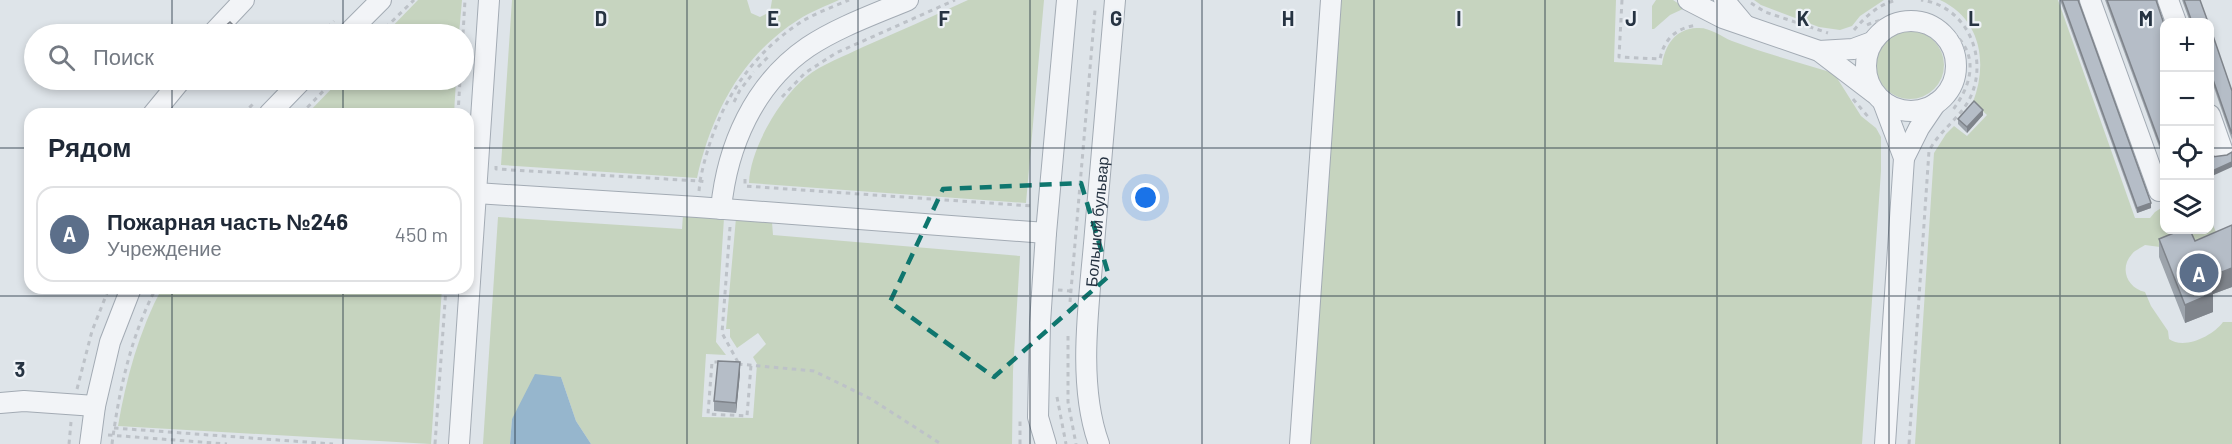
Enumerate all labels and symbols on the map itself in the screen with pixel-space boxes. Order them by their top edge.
text: D [595,6,607,30]
text: E [767,6,779,30]
text: F [938,6,950,30]
text: G [1110,6,1122,30]
text: H [1282,6,1294,30]
text: I [1456,6,1462,30]
text: J [1625,6,1637,30]
text: K [1797,6,1810,30]
text: L [1968,6,1980,30]
text: M [2139,6,2153,30]
street label: Большой бульвар [1081,155,1111,288]
your location [1131,183,1160,212]
pin: A [2180,250,2218,296]
text: 3 [15,357,25,381]

